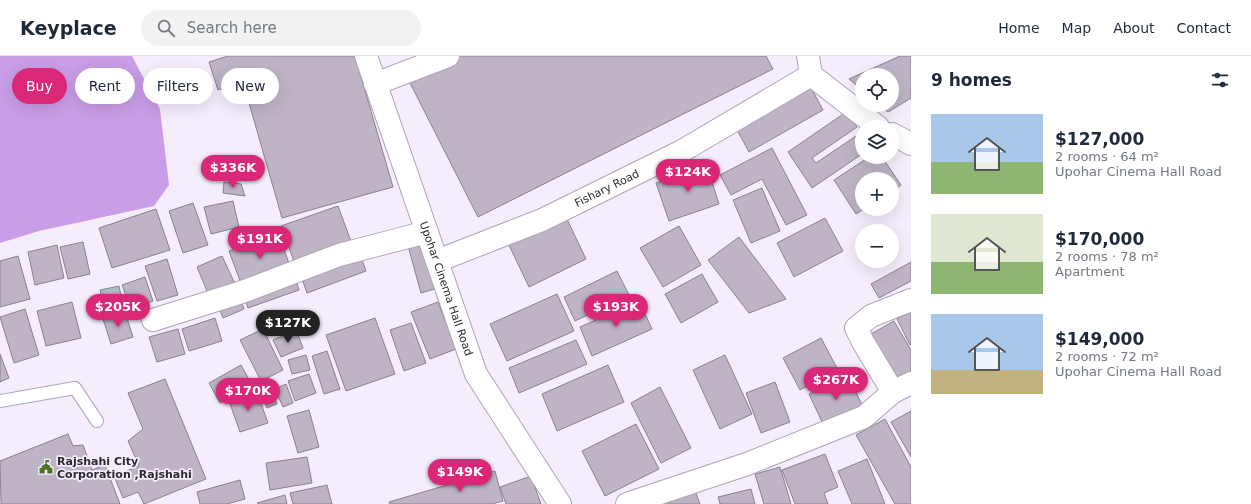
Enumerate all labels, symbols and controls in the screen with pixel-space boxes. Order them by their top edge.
search box [141,10,421,46]
text: Keyplace [20,17,117,39]
icon: search [155,17,177,39]
text: Search here [187,19,277,37]
text: Home [998,20,1040,36]
text: Map [1062,20,1091,36]
text: About [1113,20,1155,36]
text: Contact [1177,20,1231,36]
chip: Buy [12,68,67,104]
chip: Rent [75,68,135,104]
chip: Filters [143,68,213,104]
chip: New [221,68,279,104]
map controls [855,68,899,268]
button: locate [855,68,899,112]
icon: filters [1209,69,1231,91]
text: 9 homes [931,70,1012,90]
button: layers [855,120,899,164]
text: $127,000 [1055,129,1144,149]
icon: home [963,130,1011,178]
text: 2 rooms · 64 m² [1055,149,1159,164]
pin: $336K [205,155,261,189]
pin: $124K [660,159,716,193]
text: $336K [210,160,256,175]
text: $124K [665,164,711,179]
text: Upohar Cinema Hall Road [1055,164,1222,179]
street label: Fishary Road [573,167,641,210]
button: + [855,172,899,216]
street label: Upohar Cinema Hall Road [417,220,475,358]
button: − [855,224,899,268]
pin: $191K [232,226,288,260]
text: $170,000 [1055,229,1144,249]
icon: home [963,230,1011,278]
text: $191K [237,231,283,246]
text: 2 rooms · 78 m² [1055,249,1159,264]
text: Apartment [1055,264,1125,279]
pin: $205K [90,294,146,328]
pin: $193K [588,294,644,328]
text: $205K [95,299,141,314]
text: $193K [593,299,639,314]
pin: $127K [260,310,316,344]
text: $127K [265,315,311,330]
text: $149,000 [1055,329,1144,349]
icon: home [963,330,1011,378]
text: 2 rooms · 72 m² [1055,349,1159,364]
text: Upohar Cinema Hall Road [1055,364,1222,379]
pin: $267K [808,367,864,401]
text: $267K [813,372,859,387]
pin: $170K [220,378,276,412]
text: $170K [225,383,271,398]
place label: Rajshahi City Corporation ,Rajshahi [57,455,192,481]
public building icon: Rajshahi City Corporation ,Rajshahi [38,459,54,475]
pin: $149K [432,459,488,493]
text: $149K [437,464,483,479]

